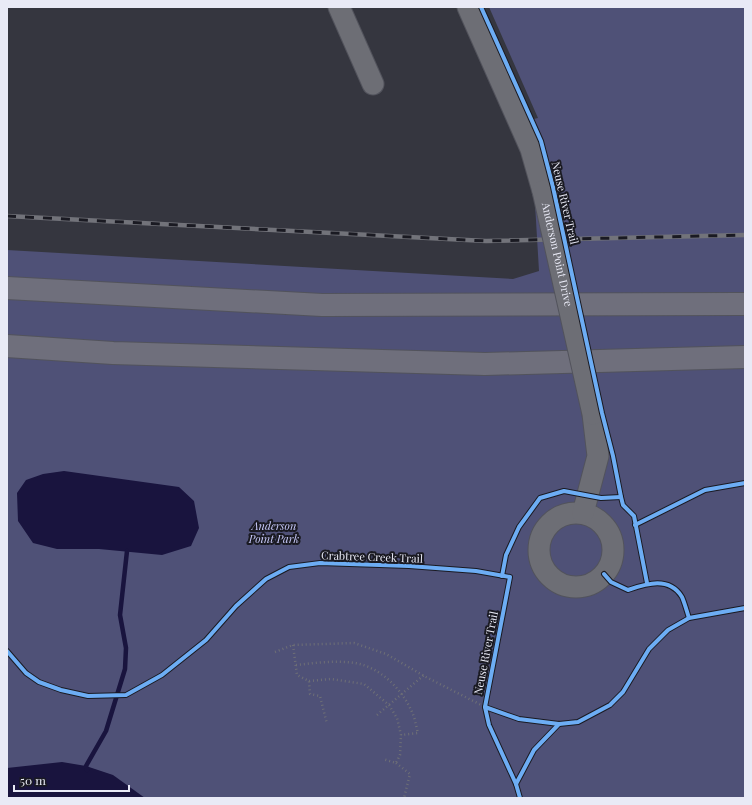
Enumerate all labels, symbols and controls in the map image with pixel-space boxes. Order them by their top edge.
street label: Neuse River Trail [549,160,582,246]
street label: Anderson Point Drive [539,200,577,308]
park label: Anderson Point Park [248,518,300,546]
street label: Crabtree Creek Trail [321,547,423,566]
street label: Neuse River Trail [470,610,501,696]
scale bar [14,767,129,793]
text: 50 m [20,772,46,788]

